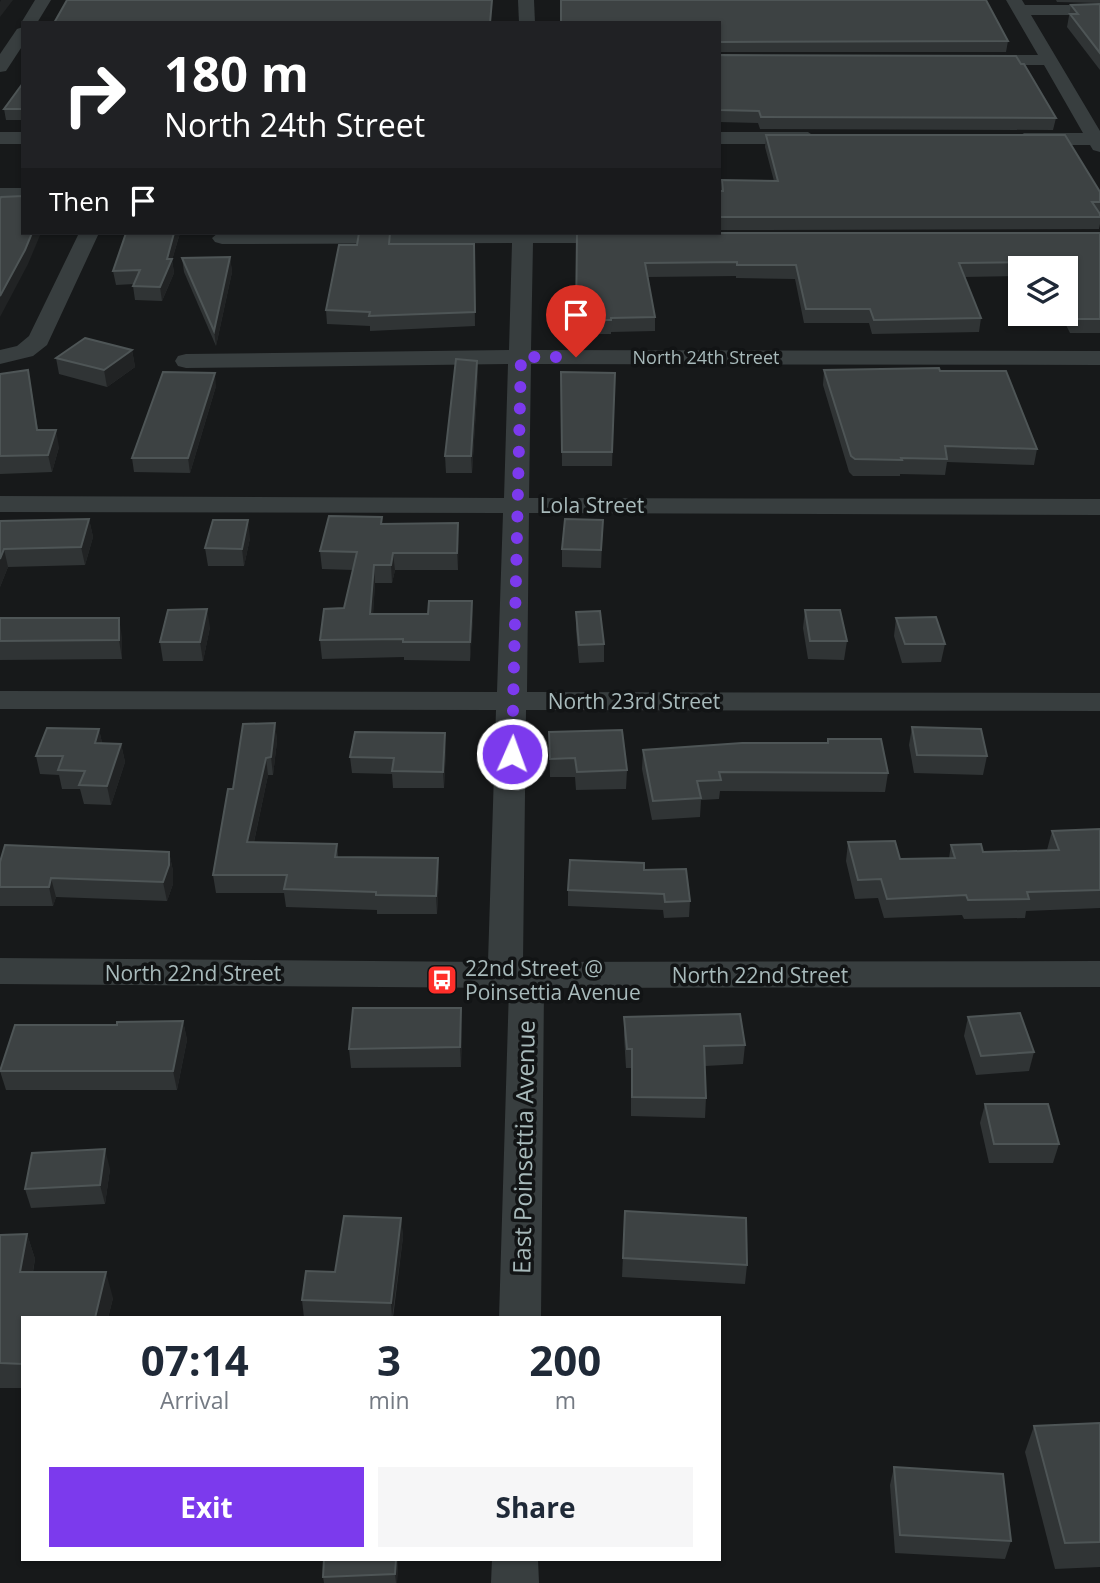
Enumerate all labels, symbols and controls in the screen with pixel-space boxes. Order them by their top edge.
text: 180 m [164,40,309,106]
icon: right [49,49,140,140]
text: North 24th Street [164,103,425,146]
icon: arrive [124,182,162,220]
text: Then [49,183,110,219]
map controls [1008,256,1078,326]
button: layers [1008,256,1078,326]
pin [546,285,606,357]
icon: arrive [557,296,595,334]
street label: North 24th Street [633,345,779,369]
street label: Lola Street [540,491,644,519]
street label: North 23rd Street [548,687,720,715]
position arrow [475,717,549,791]
place label: 22nd Street @ Poinsettia Avenue [465,954,641,1006]
street label: North 22nd Street [105,959,281,987]
street label: North 22nd Street [672,961,848,989]
bus stop icon: 22nd Street @ Poinsettia Avenue [425,963,459,997]
street label: East Poinsettia Avenue [504,1020,542,1274]
text: 07:14 [141,1331,249,1388]
text: 3 [377,1331,401,1388]
text: 200 [529,1331,601,1388]
text: Arrival [160,1384,229,1416]
text: min [368,1384,410,1416]
text: m [555,1384,576,1416]
button: Exit [49,1467,364,1547]
button: Share [378,1467,693,1547]

